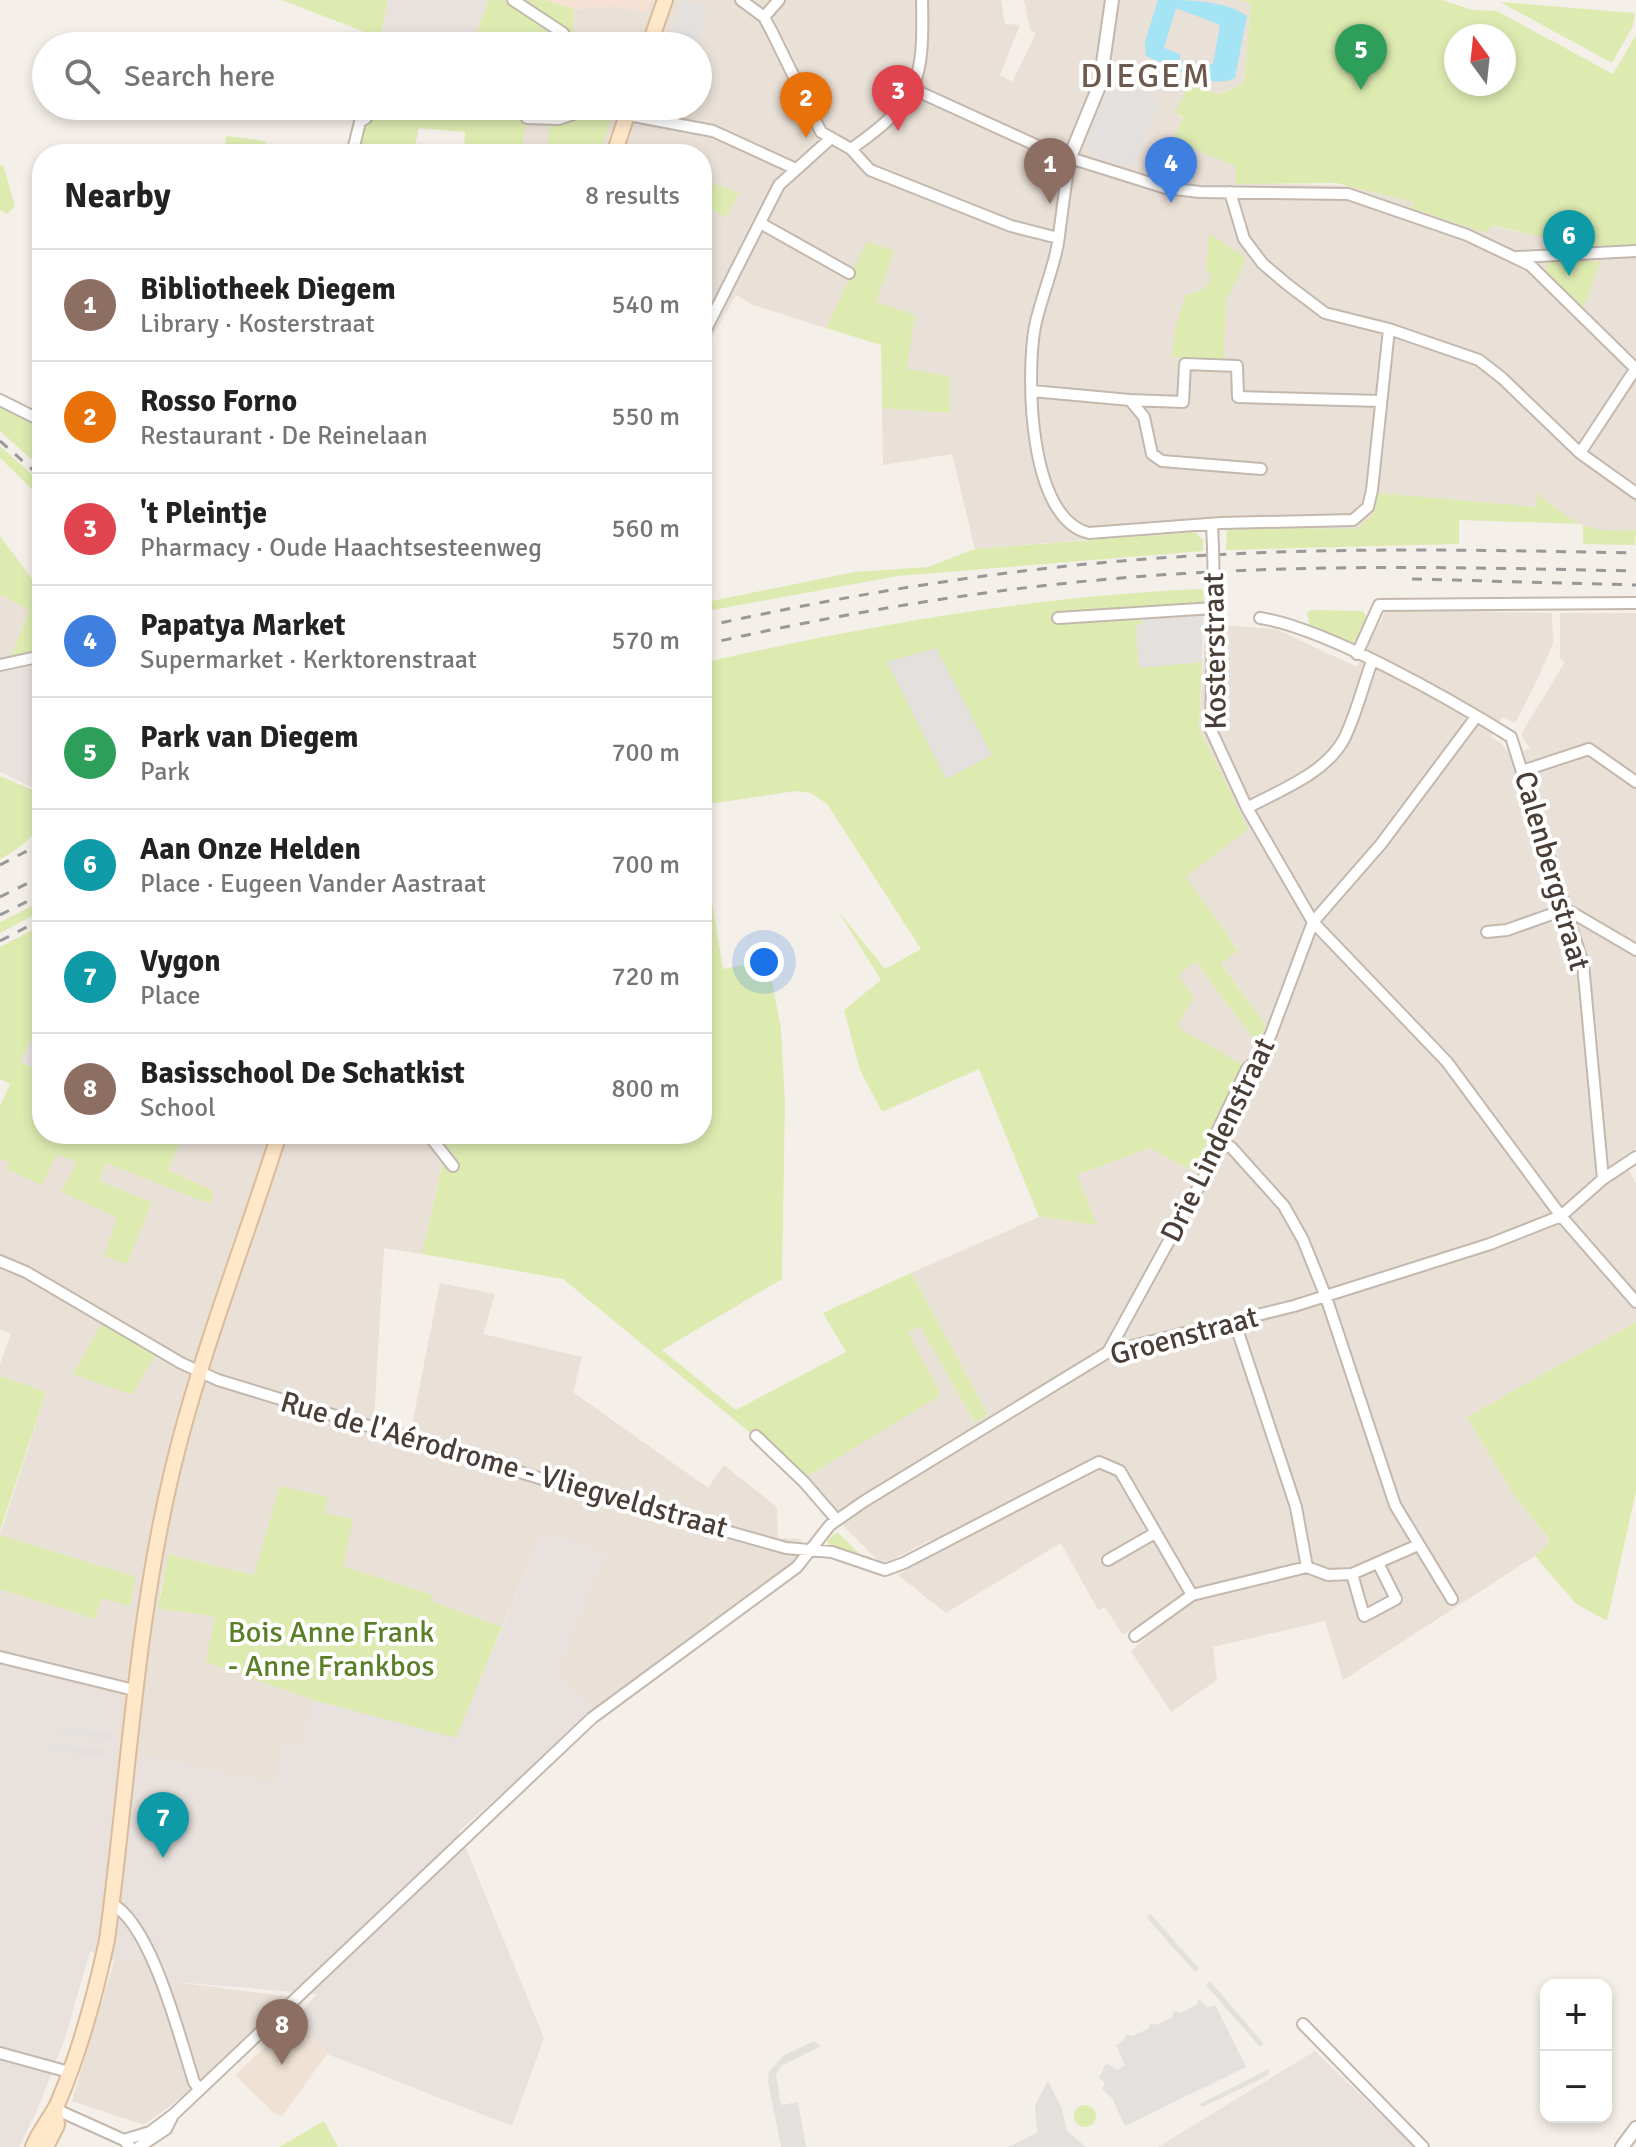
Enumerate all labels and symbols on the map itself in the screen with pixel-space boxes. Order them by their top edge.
pin: 5 [1335,24,1387,90]
north arrow [1444,24,1516,96]
district label: DIEGEM [1080,55,1212,97]
pin: 3 [872,65,924,131]
pin: 2 [780,72,832,138]
pin: 4 [1145,137,1197,203]
pin: 1 [1024,138,1076,204]
pin: 6 [1543,210,1595,276]
street label: Kosterstraat [1195,572,1235,730]
street label: Calenbergstraat [1506,767,1598,975]
your location [744,942,784,982]
street label: Drie Lindenstraat [1153,1032,1283,1248]
street label: Groenstraat [1106,1298,1262,1374]
street label: Rue de l'Aérodrome - Vliegveldstraat [276,1383,732,1547]
park label: Bois Anne Frank - Anne Frankbos [228,1614,434,1685]
pin: 7 [137,1792,189,1858]
pin: 8 [256,1999,308,2065]

